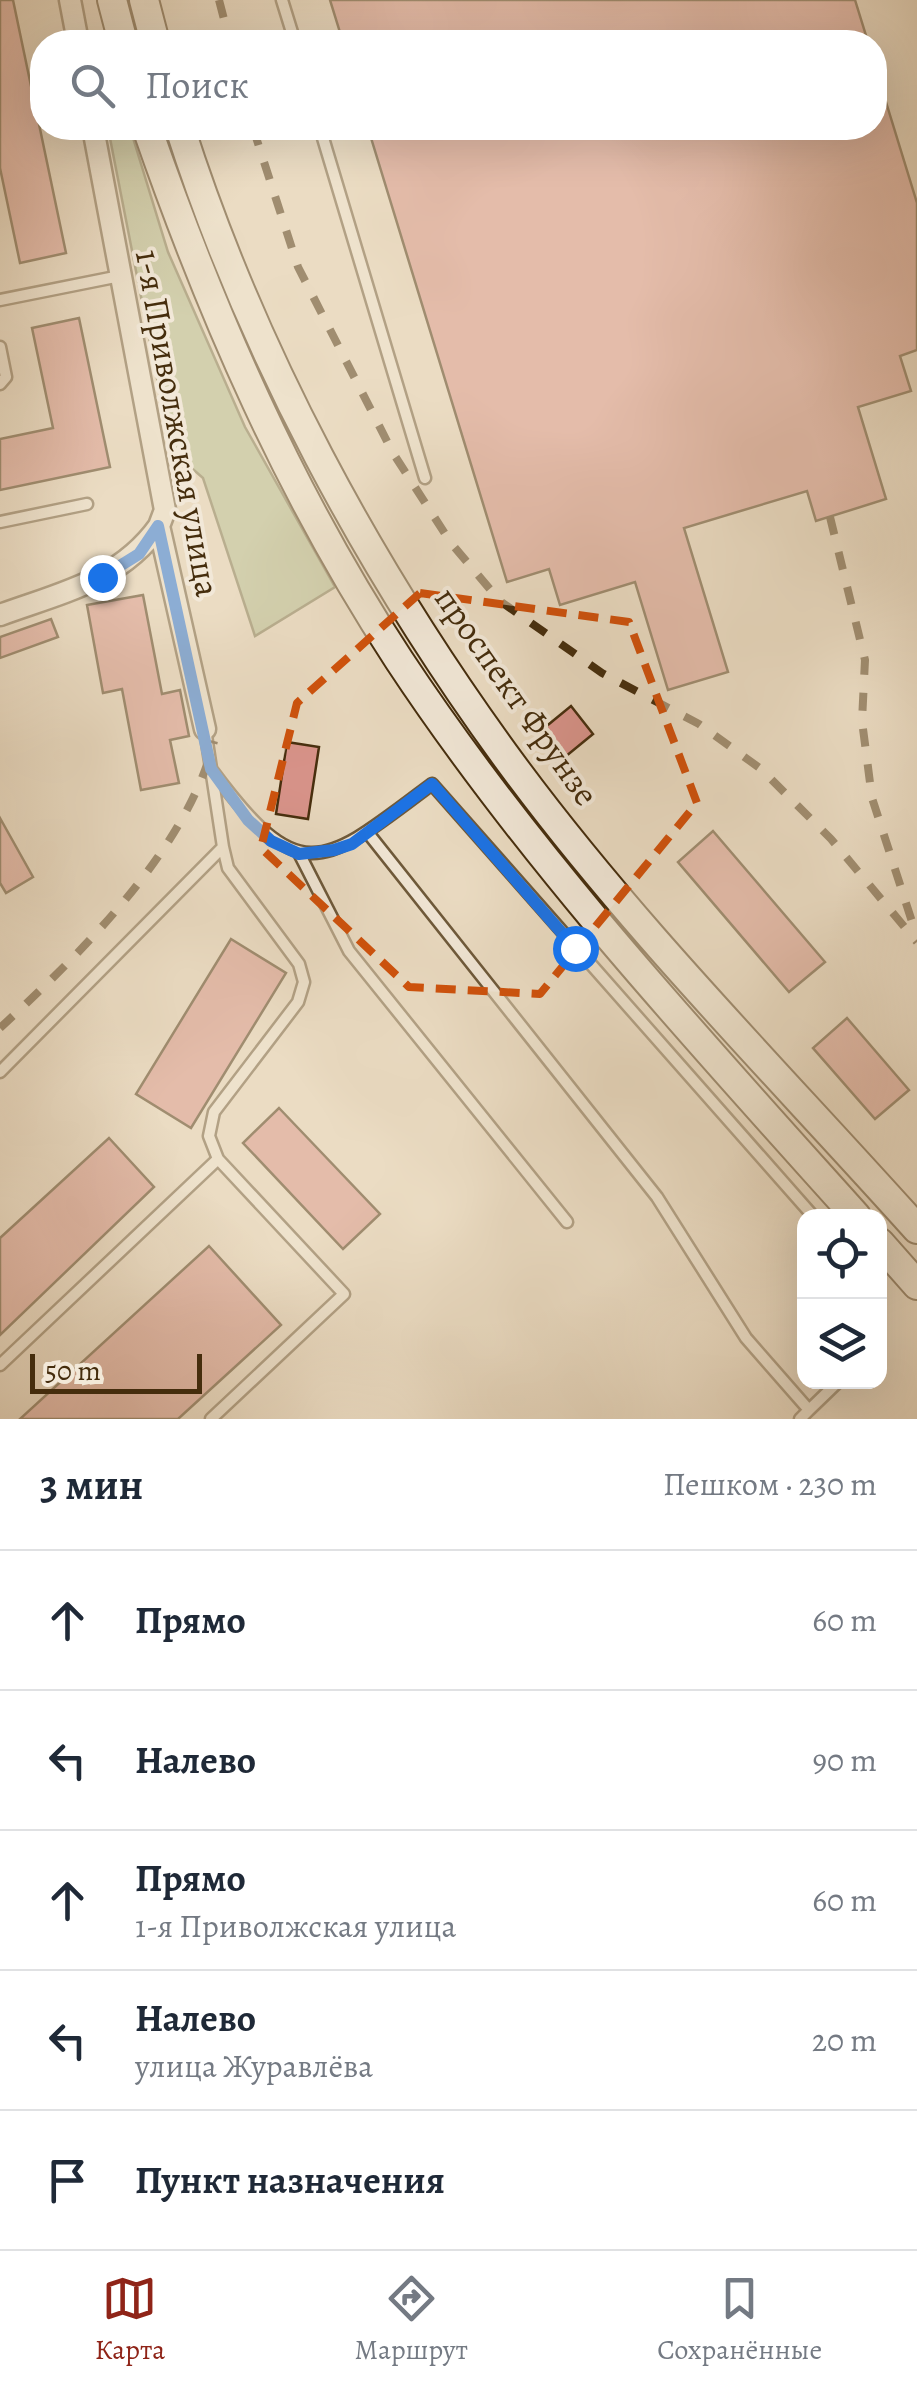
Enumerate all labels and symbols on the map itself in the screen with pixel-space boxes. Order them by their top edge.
street label: 1-я Приволжская улица [124,246,232,600]
route end [80,555,126,601]
street label: проспект Фрунзе [424,577,610,815]
route start [553,926,599,972]
scale bar [30,1349,202,1394]

